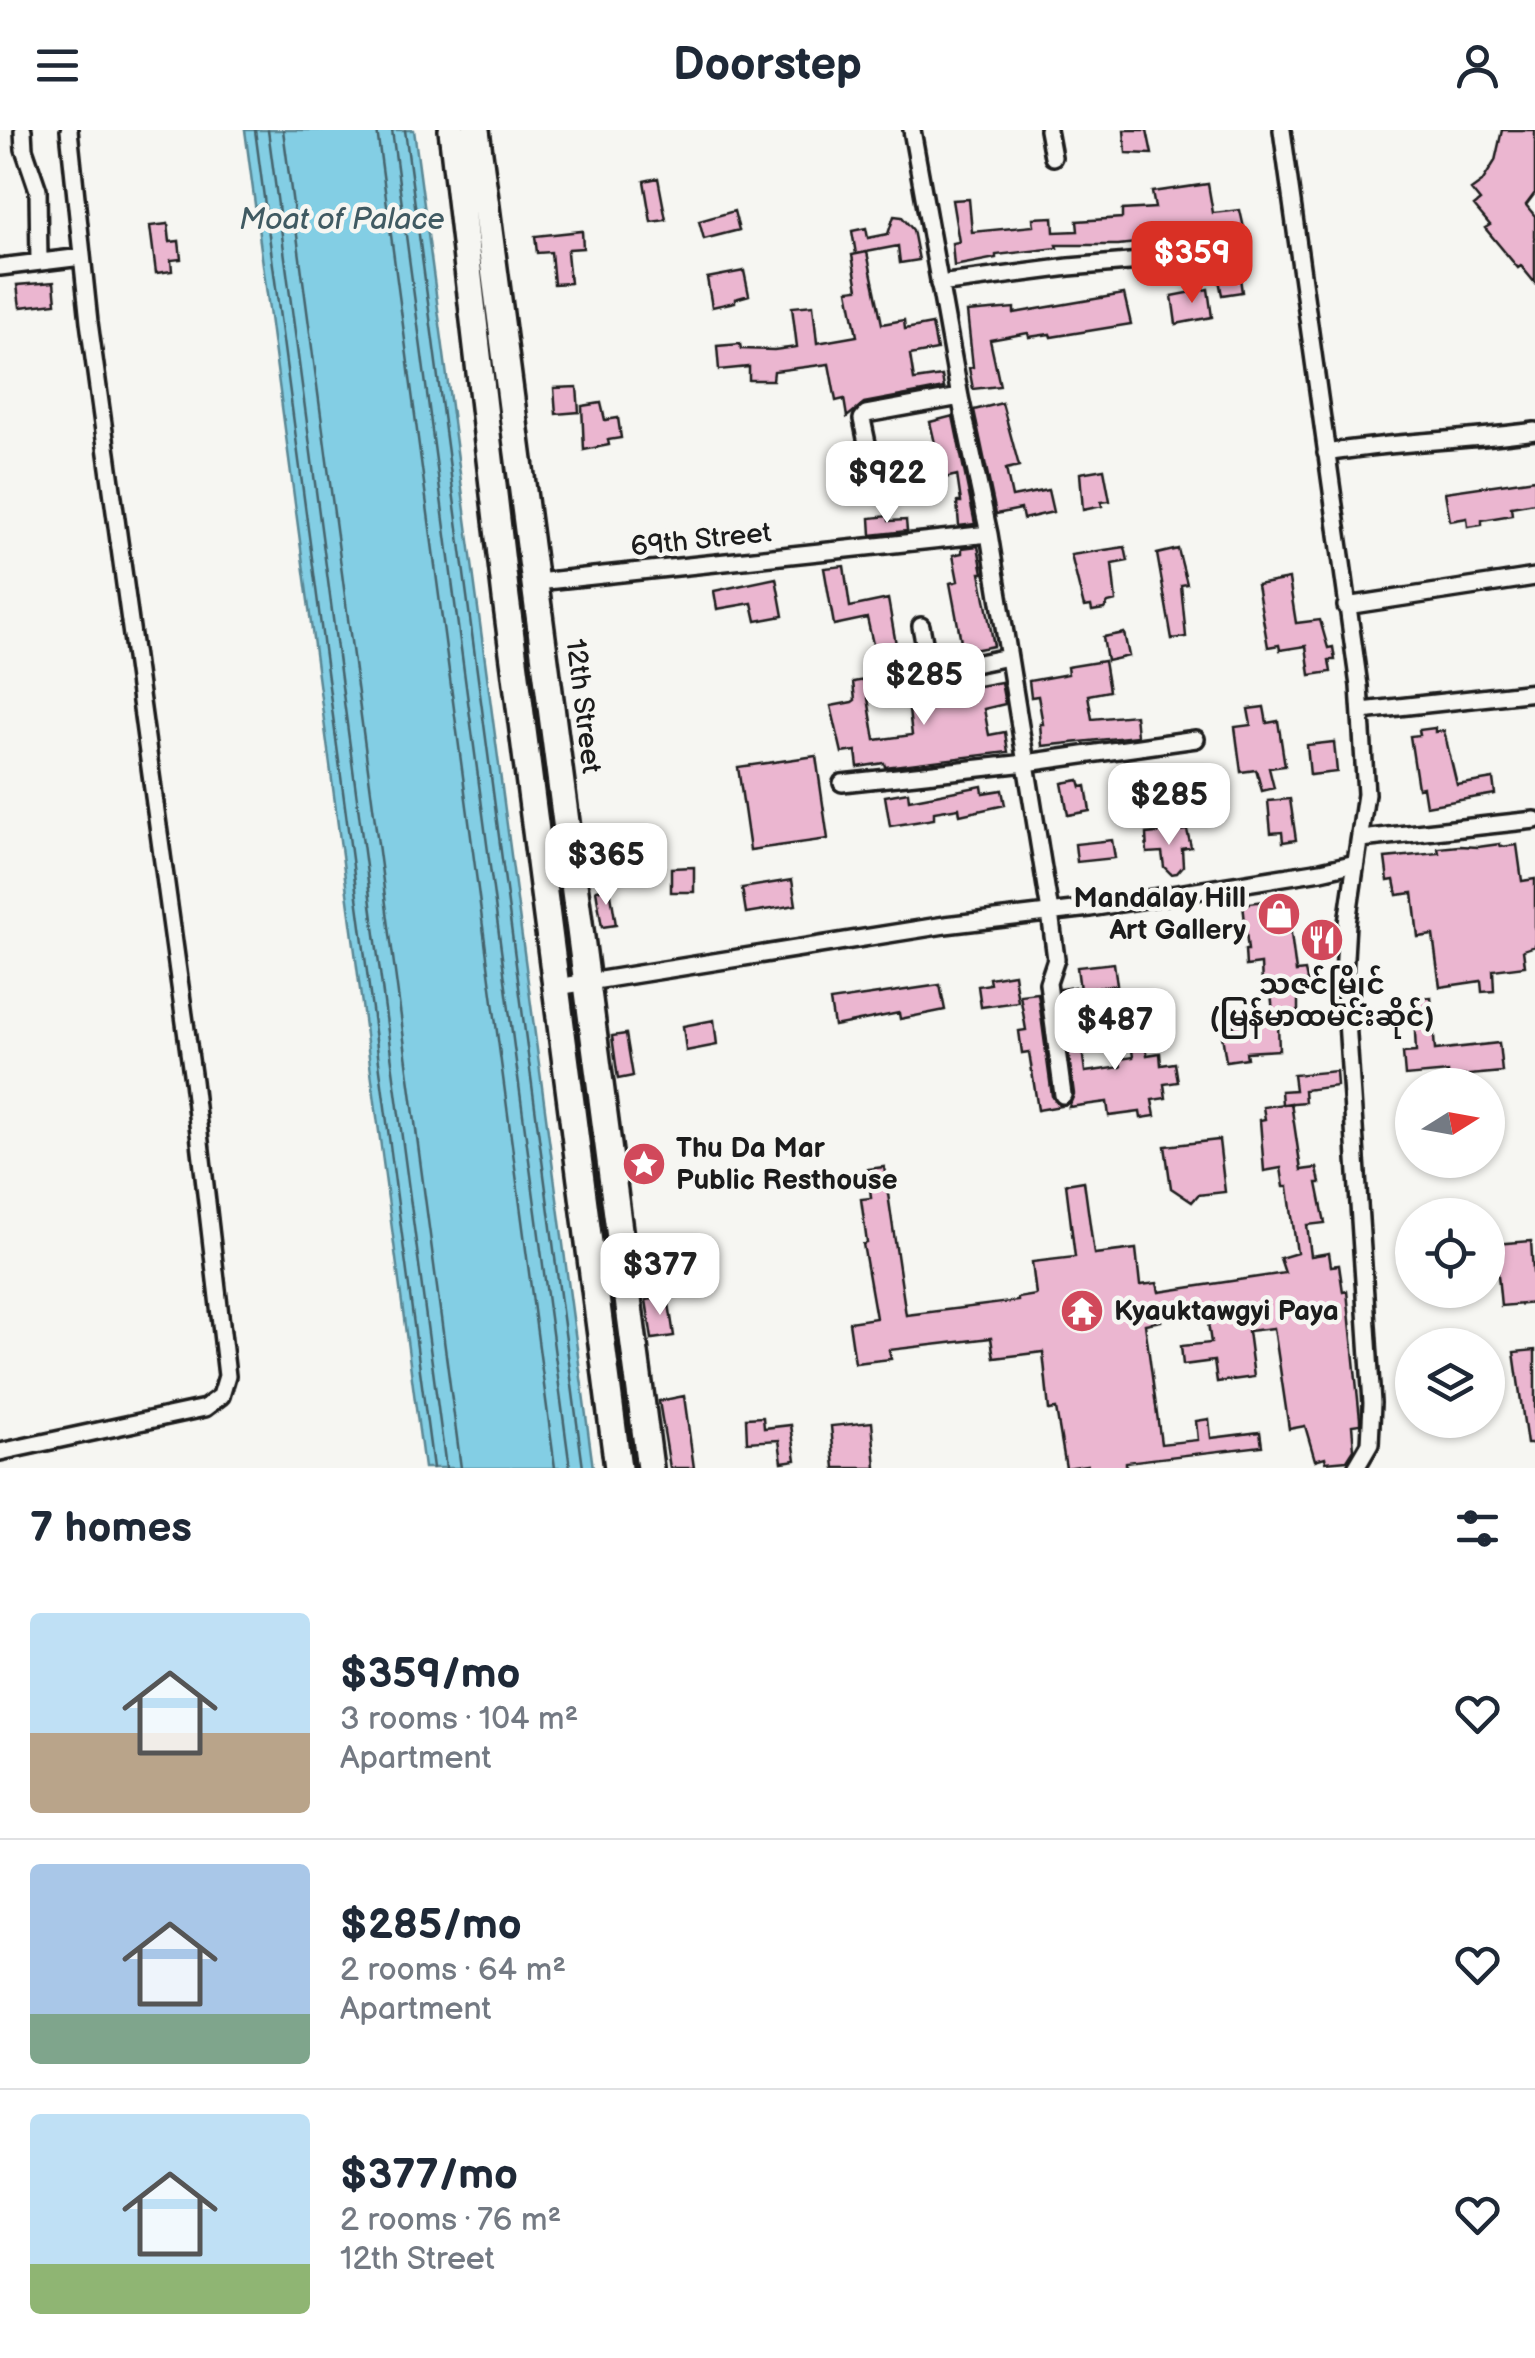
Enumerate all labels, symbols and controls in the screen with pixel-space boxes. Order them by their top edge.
icon: menu [30,38,85,93]
text: Doorstep [673,38,862,93]
icon: person [1450,38,1505,93]
water label: Moat of Palace [239,202,445,238]
pin: $359 [1133,221,1251,306]
text: $359 [1154,234,1231,273]
pin: $922 [828,441,946,526]
text: $922 [848,454,926,493]
street label: 69th Street [629,516,773,564]
street label: 12th Street [558,637,608,776]
pin: $285 [865,643,983,728]
text: $285 [885,656,963,695]
pin: $285 [1110,763,1228,848]
text: $285 [1130,776,1208,815]
pin: $365 [547,823,665,908]
text: $365 [567,836,645,875]
place label: Mandalay Hill Art Gallery [1073,882,1246,947]
shop icon: Mandalay Hill Art Gallery [1256,891,1302,937]
restaurant icon: သဇင်မြိုင် (မြန်မာထမင်းဆိုင်) [1299,917,1345,963]
place label: သဇင်မြိုင် (မြန်မာထမင်းဆိုင်) [1210,965,1434,1039]
pin: $487 [1056,988,1174,1073]
text: $487 [1077,1001,1153,1040]
north arrow [1395,1068,1505,1178]
map controls [1395,1068,1505,1438]
place label: Thu Da Mar Public Resthouse [676,1132,898,1197]
place icon: Thu Da Mar Public Resthouse [621,1141,667,1187]
button: locate [1395,1198,1505,1308]
pin: $377 [601,1233,719,1318]
text: $377 [622,1246,698,1285]
temple icon: Kyauktawgyi Paya [1059,1288,1105,1334]
place label: Kyauktawgyi Paya [1114,1295,1339,1328]
button: layers [1395,1328,1505,1438]
icon: filters [1450,1501,1505,1556]
text: 7 homes [30,1503,192,1554]
text: $359/mo [340,1649,520,1700]
icon: home [110,1653,230,1773]
icon: heart [1450,1686,1505,1741]
text: 3 rooms · 104 m² [340,1700,578,1739]
text: Apartment [340,1739,491,1778]
text: $285/mo [340,1900,522,1951]
icon: home [110,1904,230,2024]
icon: heart [1450,1937,1505,1992]
text: 2 rooms · 64 m² [340,1951,566,1990]
text: Apartment [340,1990,491,2029]
text: $377/mo [340,2150,518,2201]
icon: home [110,2154,230,2274]
icon: heart [1450,2187,1505,2242]
text: 2 rooms · 76 m² [340,2201,561,2240]
text: 12th Street [340,2240,495,2279]

